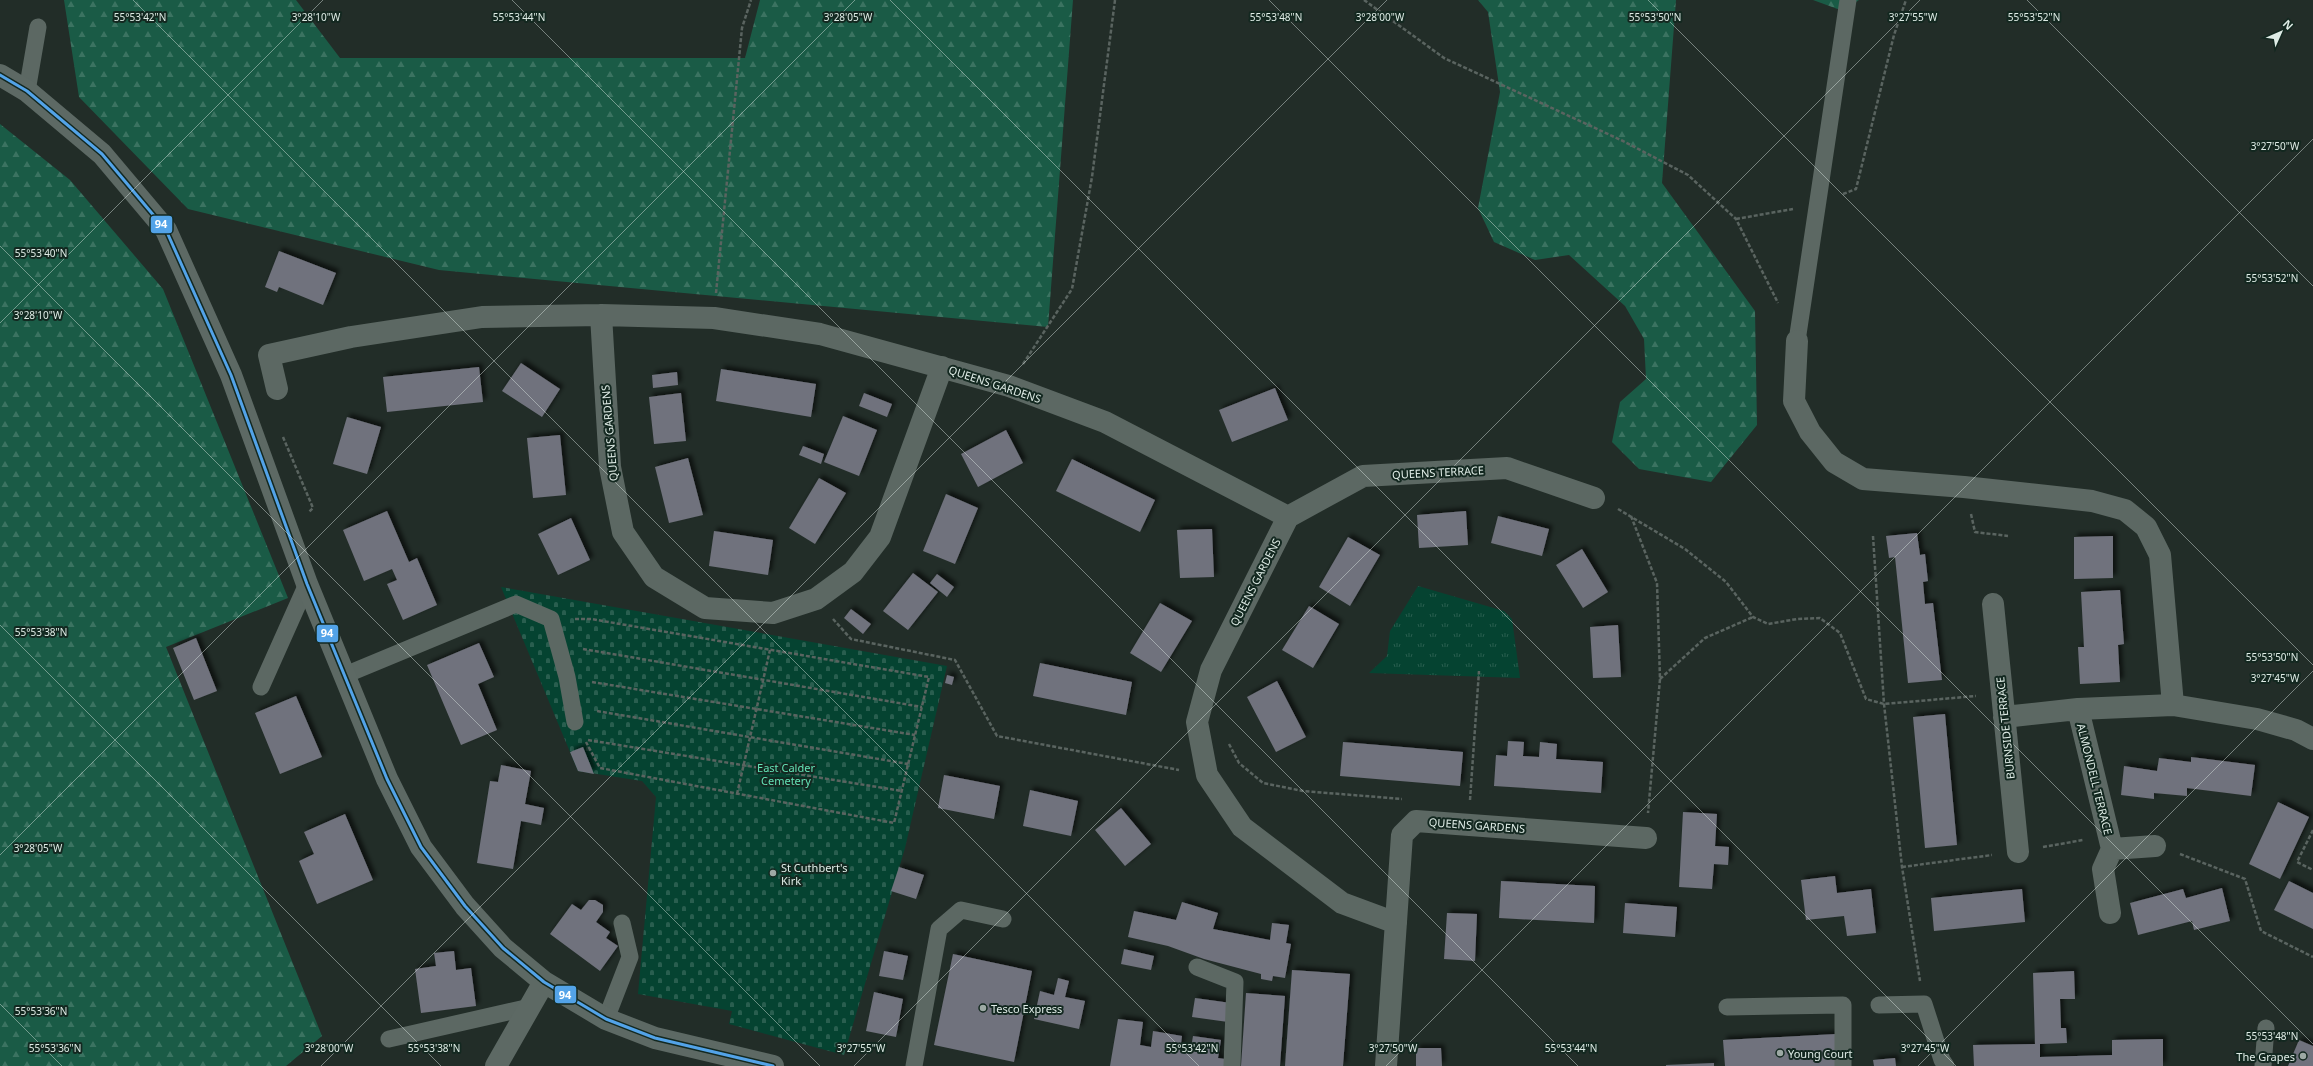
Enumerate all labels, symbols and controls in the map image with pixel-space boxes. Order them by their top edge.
text: 55°53'42"N [114,10,166,24]
text: 3°28'10"W [292,10,341,24]
text: 55°53'44"N [493,10,545,24]
text: 3°28'05"W [824,10,873,24]
text: 55°53'48"N [1250,10,1302,24]
text: 3°28'00"W [1356,10,1405,24]
text: 55°53'50"N [1629,10,1681,24]
text: 3°27'55"W [1889,10,1938,24]
text: 55°53'52"N [2008,10,2060,24]
north arrow [2261,12,2301,52]
text: N [2280,16,2297,33]
text: 3°27'50"W [2251,139,2300,153]
line badge: 94 [150,215,173,234]
text: 94 [155,216,168,231]
text: 55°53'40"N [15,246,67,260]
text: 55°53'52"N [2246,271,2298,285]
text: 3°28'10"W [14,308,63,322]
street label: QUEENS GARDENS [947,362,1043,406]
street label: QUEENS GARDENS [597,384,621,482]
street label: QUEENS TERRACE [1392,462,1484,482]
street label: QUEENS GARDENS [1226,536,1284,628]
line badge: 94 [316,624,339,643]
text: 55°53'38"N [15,625,67,639]
text: 94 [321,625,334,640]
text: 55°53'50"N [2246,650,2298,664]
text: 3°27'45"W [2251,671,2300,685]
street label: BURNSIDE TERRACE [1992,676,2018,780]
street label: ALMONDELL TERRACE [2074,722,2116,836]
park label: East Calder Cemetery [757,760,815,788]
street label: QUEENS GARDENS [1428,814,1526,836]
text: 3°28'05"W [14,841,63,855]
place label: St Cuthbert's Kirk [781,860,848,888]
marker: St Cuthbert's Kirk [768,868,778,878]
line badge: 94 [554,985,577,1004]
text: 94 [559,987,572,1002]
place label: Tesco Express [991,1001,1062,1016]
marker: Tesco Express [978,1003,988,1013]
text: 55°53'36"N [15,1004,67,1018]
text: 55°53'48"N [2246,1029,2298,1043]
text: 55°53'36"N [29,1041,81,1055]
text: 3°28'00"W [305,1041,354,1055]
text: 55°53'38"N [408,1041,460,1055]
text: 3°27'55"W [837,1041,886,1055]
text: 55°53'42"N [1166,1041,1218,1055]
text: 3°27'50"W [1369,1041,1418,1055]
text: 55°53'44"N [1545,1041,1597,1055]
text: 3°27'45"W [1901,1041,1950,1055]
place label: Young Court [1788,1046,1852,1061]
marker: Young Court [1775,1048,1785,1058]
place label: The Grapes [2236,1049,2295,1064]
marker: The Grapes [2298,1051,2308,1061]

